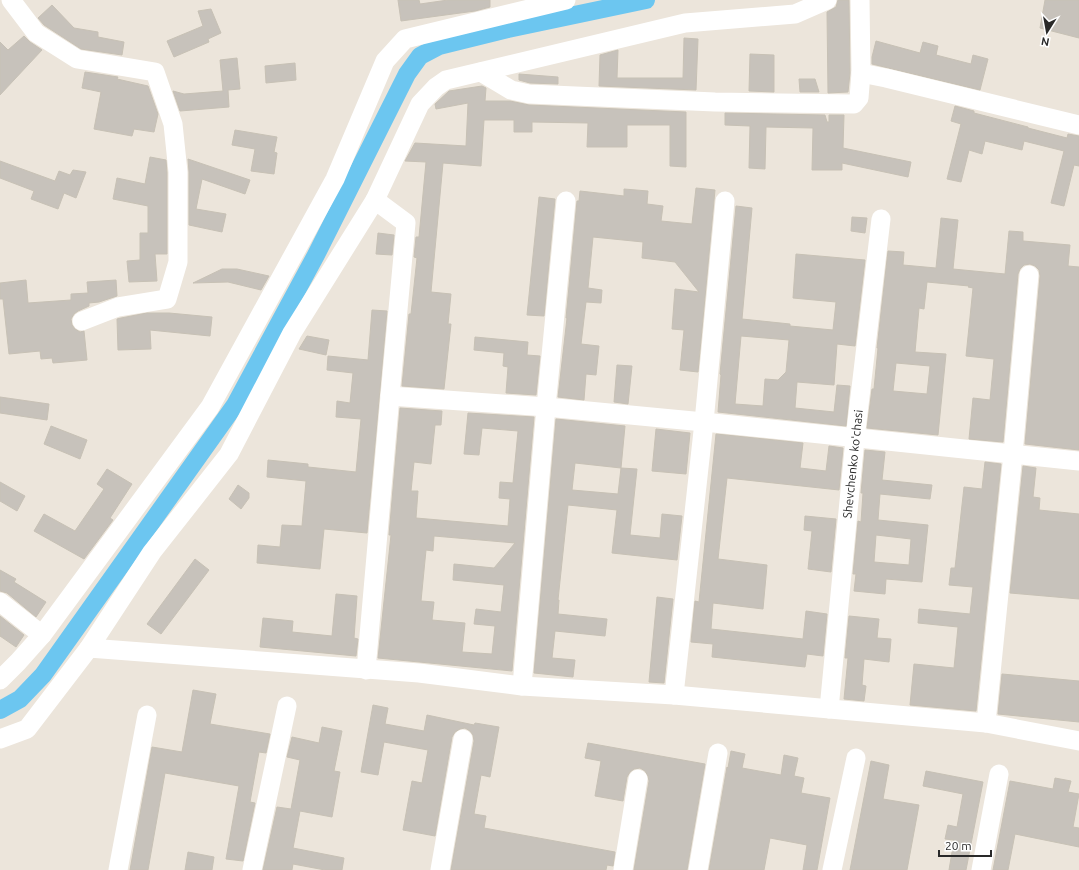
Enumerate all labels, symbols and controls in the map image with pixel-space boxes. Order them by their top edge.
north arrow [1027,12,1067,52]
text: N [1040,35,1050,48]
street label: Shevchenko koʻchasi [840,409,865,519]
scale bar [939,832,991,858]
text: 20 m [945,839,972,852]

